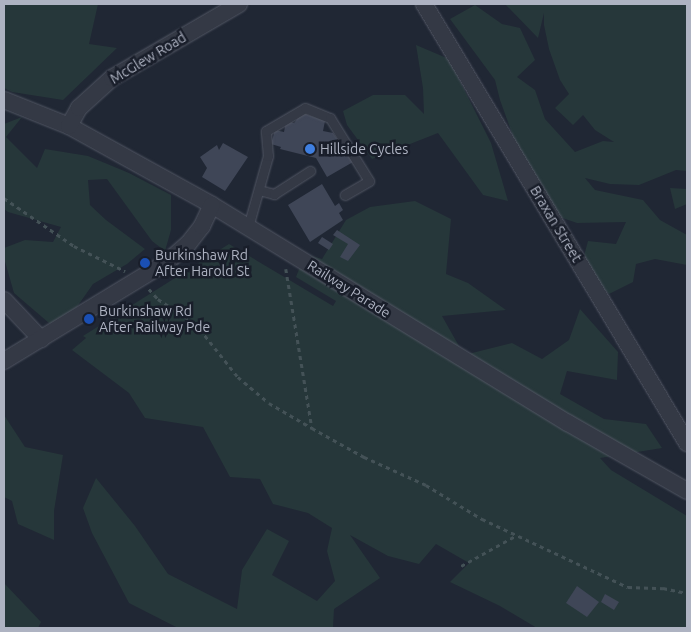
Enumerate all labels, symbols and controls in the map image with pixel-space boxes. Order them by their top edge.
street label: McGlew Road [107,29,189,87]
place label: Hillside Cycles [320,141,408,157]
marker: Hillside Cycles [304,143,316,155]
street label: Braxan Street [527,183,585,265]
place label: Burkinshaw Rd After Harold St [155,247,249,280]
marker: Burkinshaw Rd After Harold St [139,257,151,269]
street label: Railway Parade [304,257,394,321]
place label: Burkinshaw Rd After Railway Pde [99,303,210,336]
marker: Burkinshaw Rd After Railway Pde [83,313,95,325]

